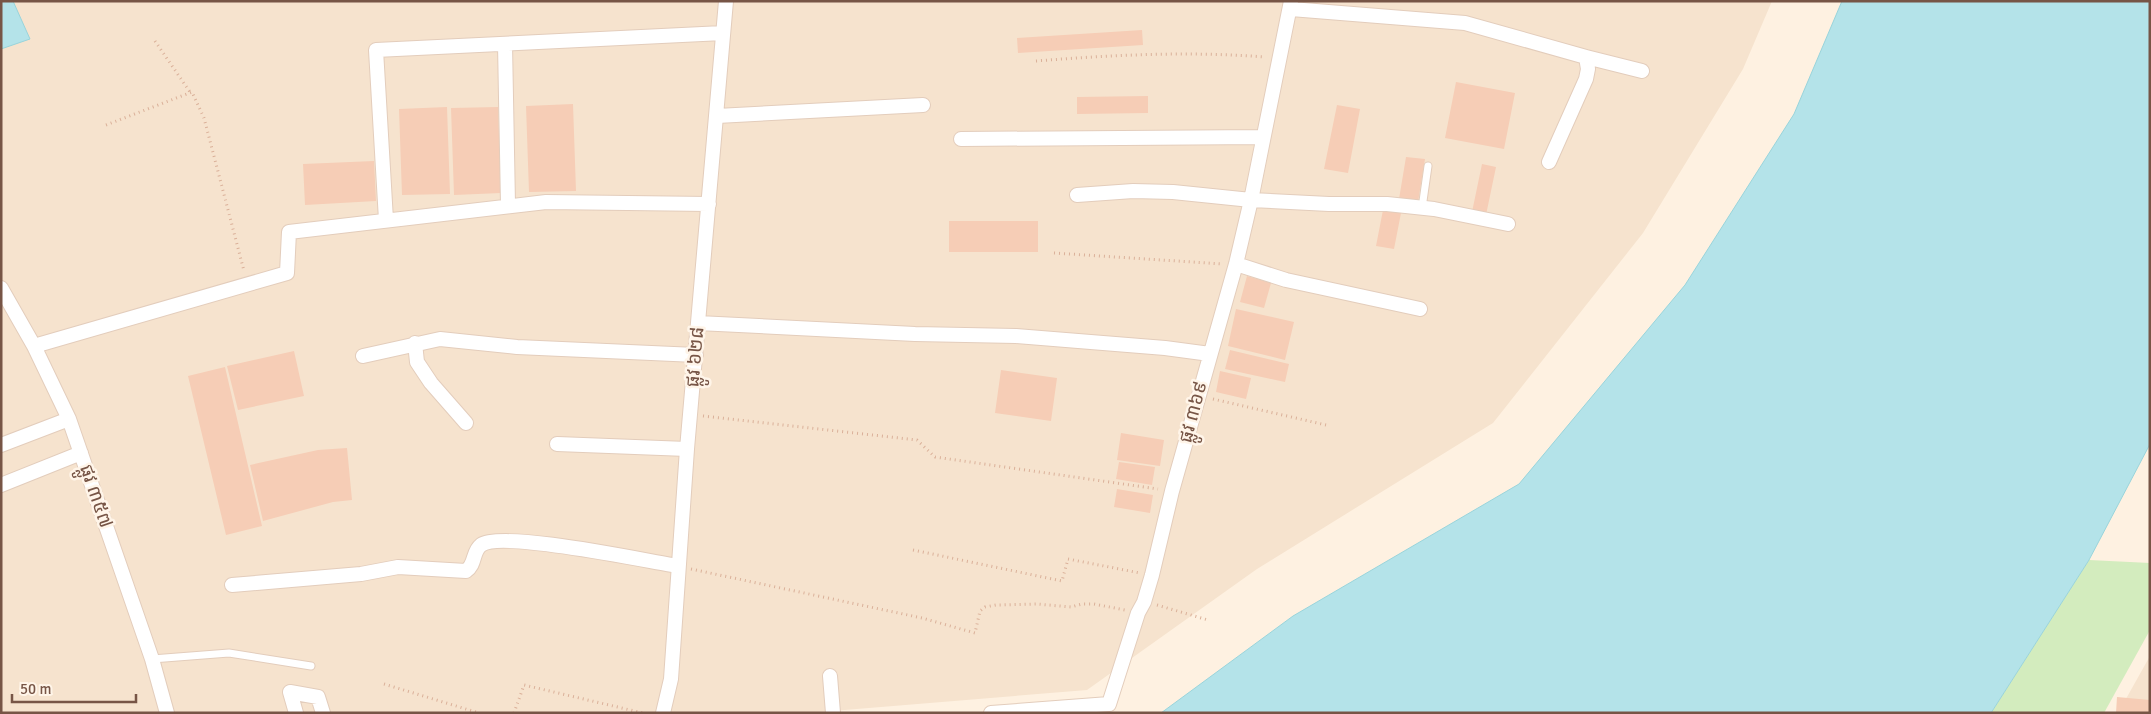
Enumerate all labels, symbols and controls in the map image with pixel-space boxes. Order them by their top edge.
street label: ផ្លូវ ៦២៨ [680,326,714,389]
street label: ផ្លូវ ៣៦៩ [1173,378,1217,447]
street label: ផ្លូវ ៣៥៧ [70,461,118,532]
scale bar [12,672,136,704]
text: 50 m [20,680,51,698]

